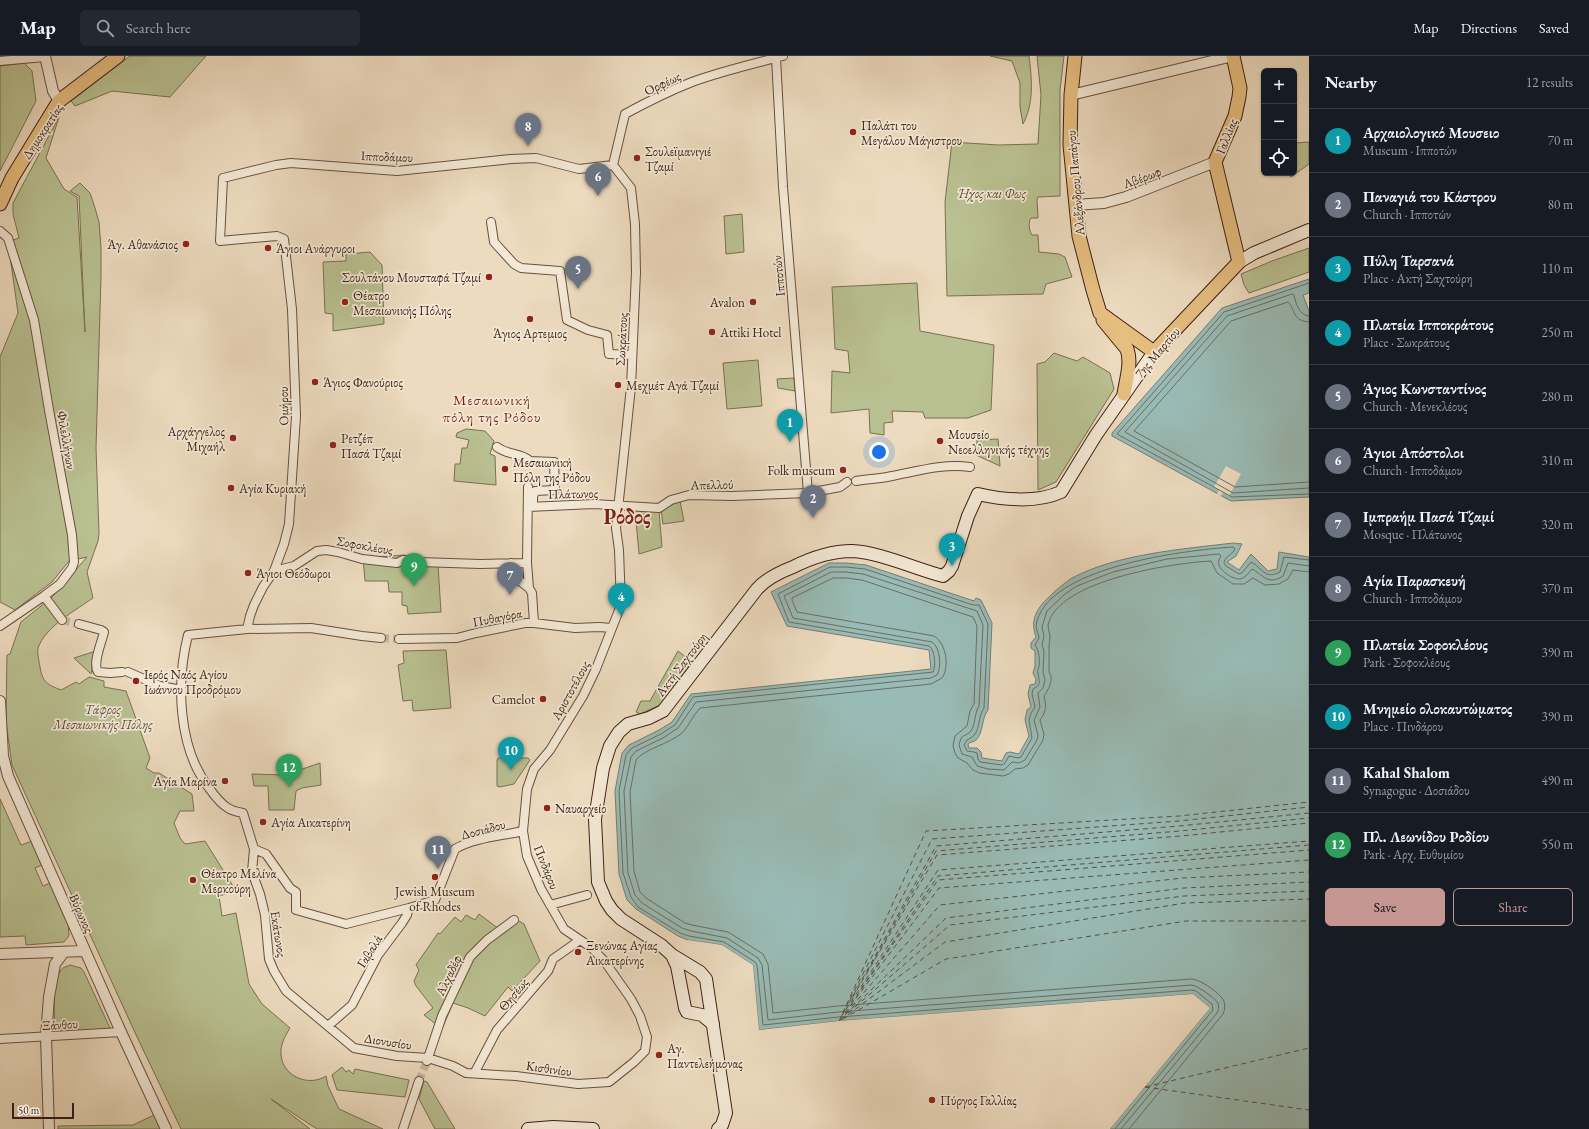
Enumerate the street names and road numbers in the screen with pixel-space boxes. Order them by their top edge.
street label: Ορφέως [641,67,684,99]
street label: Δημοκρατίας [18,100,67,162]
street label: Γαλλίας [1212,115,1241,157]
street label: Αλεξάνδρου Παπάγου [1062,129,1089,237]
street label: Ιπποδάμου [361,147,414,166]
street label: Αβέρωφ [1120,163,1164,193]
street label: Ιπποτών [768,255,789,297]
street label: Σωκράτους [612,311,631,366]
street label: 7ης Μαρτίου [1131,323,1184,381]
street label: Ομήρου [275,386,292,426]
street label: Φιλελλήνων [53,409,80,471]
street label: Απελλού [689,476,734,493]
street label: Πλάτωνος [548,485,599,502]
street label: Σοφοκλέους [335,532,395,559]
street label: Πυθαγόρα [471,604,523,631]
street label: Ακτή Σαχτούρη [651,629,711,701]
street label: Αριστοτέλους [547,657,594,724]
street label: Δοσιάδου [459,815,508,844]
street label: Πινδάρου [530,842,563,892]
street label: Βύρωνος [65,891,98,936]
street label: Εκάτωνος [266,910,291,959]
street label: Γαβαλά [353,931,386,971]
street label: Αλχαδέφ [431,952,466,999]
street label: Θησέως [495,974,533,1014]
street label: Ξάνθου [42,1015,79,1034]
street label: Διονυσίου [363,1029,413,1054]
street label: Κισθινίου [525,1057,573,1080]

